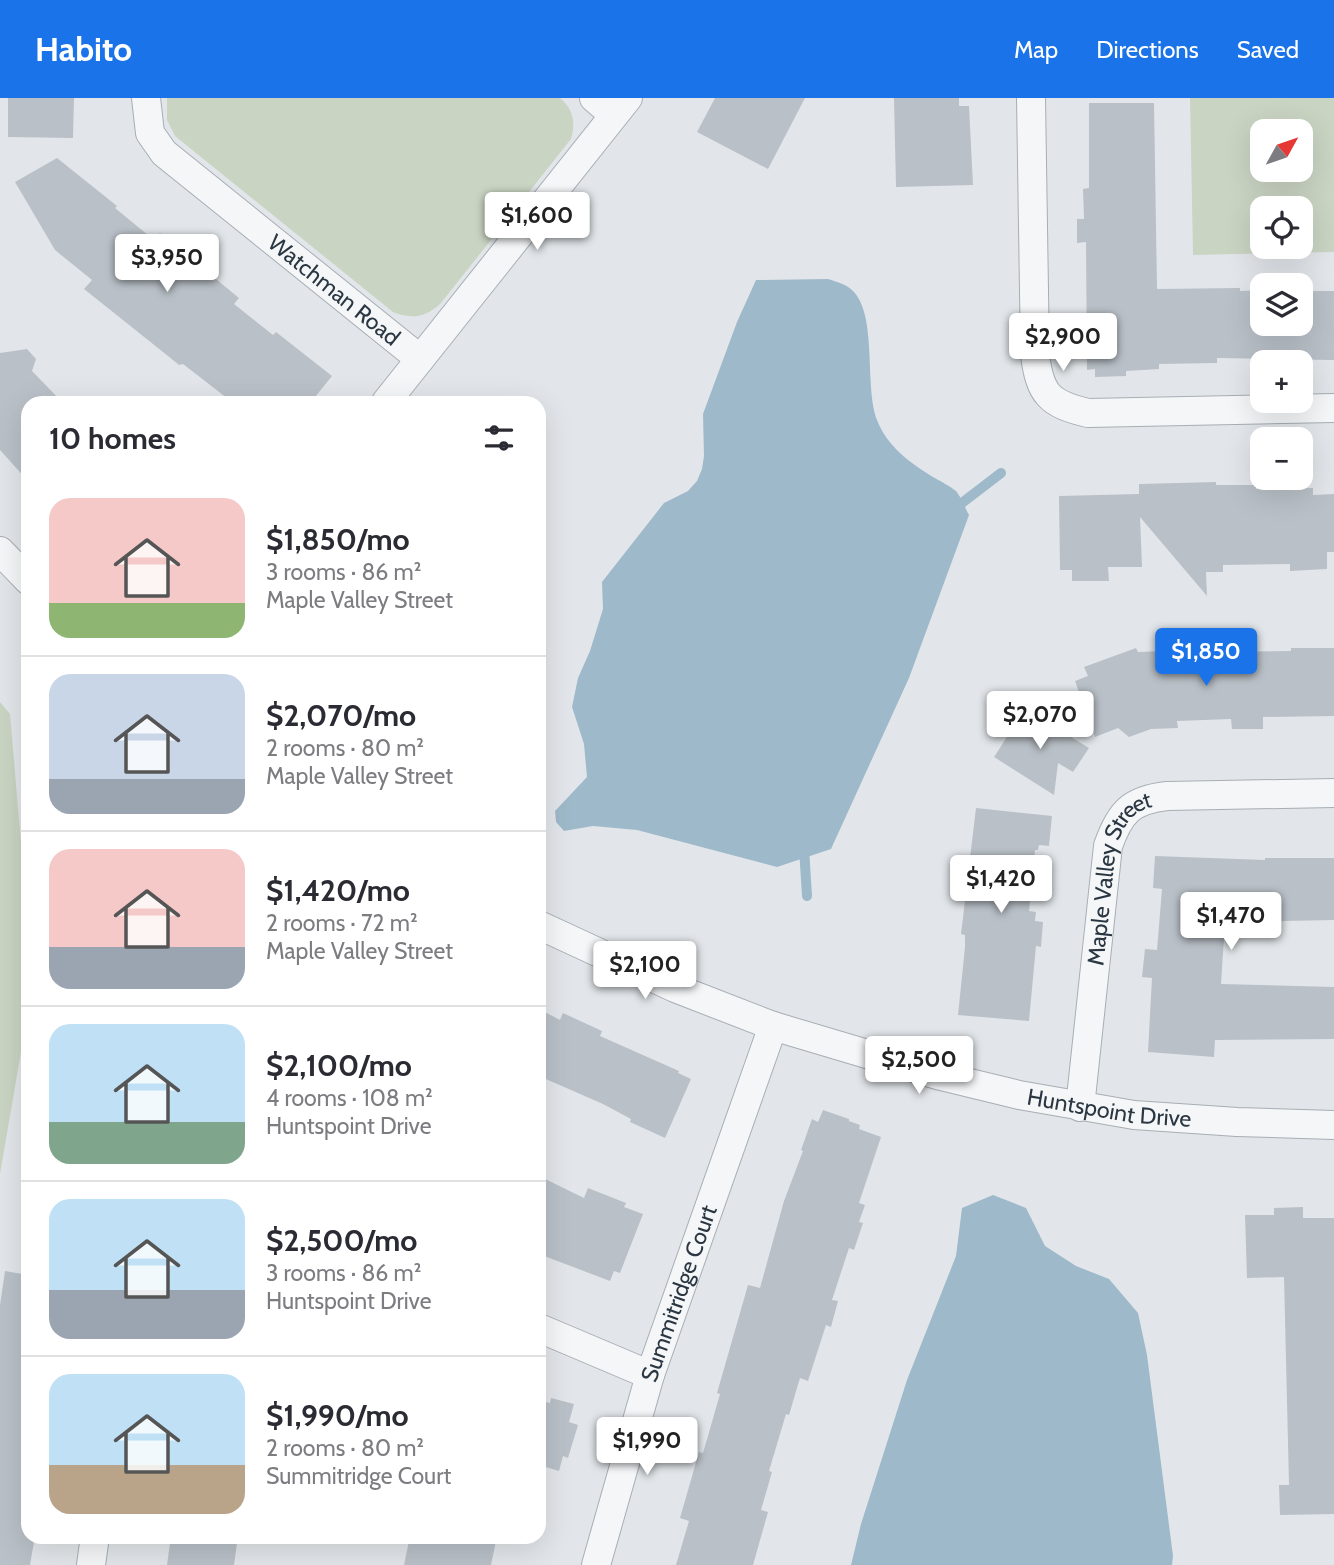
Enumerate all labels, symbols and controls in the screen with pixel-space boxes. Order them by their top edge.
text: Habito [35,29,132,69]
text: Map [1014,35,1058,64]
text: Directions [1096,35,1199,64]
text: Saved [1237,35,1299,64]
north arrow [1250,119,1312,182]
map controls [1250,119,1313,490]
pin: $1,600 [480,192,594,252]
button: locate [1250,196,1313,259]
text: $1,600 [501,201,573,229]
street label: Watchman Road [262,228,406,351]
pin: $3,950 [110,234,224,294]
text: $3,950 [131,243,203,271]
button: layers [1250,273,1313,336]
pin: $2,900 [1006,314,1120,373]
text: $2,900 [1025,322,1101,350]
button: + [1250,350,1313,413]
icon: filters [480,419,518,457]
text: 10 homes [49,420,176,457]
button: − [1250,427,1313,490]
text: $1,850/mo [266,521,410,558]
icon: home [105,526,189,610]
text: 3 rooms · 86 m² [266,558,421,586]
text: Maple Valley Street [266,586,453,614]
pin: $1,850 [1149,628,1263,688]
text: $1,850 [1171,637,1241,665]
pin: $2,070 [983,692,1097,751]
text: $2,070/mo [266,697,416,734]
text: $2,070 [1003,700,1077,728]
icon: home [105,702,189,786]
text: 2 rooms · 80 m² [266,734,424,762]
text: Maple Valley Street [266,762,453,790]
street label: Maple Valley Street [1081,785,1155,967]
pin: $1,420 [944,856,1058,915]
text: $1,420 [966,864,1036,892]
text: $1,420/mo [266,872,410,909]
icon: home [105,877,189,961]
pin: $1,470 [1174,892,1288,952]
text: $1,470 [1196,901,1266,929]
text: 2 rooms · 72 m² [266,909,418,937]
text: Maple Valley Street [266,937,453,965]
pin: $2,100 [588,942,702,1001]
text: $2,100 [609,950,681,978]
pin: $2,500 [862,1037,976,1096]
text: $2,500 [881,1045,957,1073]
text: $2,100/mo [266,1047,412,1084]
icon: home [105,1052,189,1136]
street label: Huntspoint Drive [1025,1083,1193,1133]
text: 4 rooms · 108 m² [266,1084,433,1112]
text: Huntspoint Drive [266,1112,432,1140]
street label: Summitridge Court [635,1201,723,1386]
text: $2,500/mo [266,1222,417,1259]
icon: home [105,1227,189,1311]
text: 3 rooms · 86 m² [266,1259,421,1287]
text: Huntspoint Drive [266,1287,432,1315]
text: $1,990/mo [266,1397,409,1434]
icon: home [105,1402,189,1486]
pin: $1,990 [590,1418,704,1477]
text: $1,990 [613,1426,681,1454]
text: 2 rooms · 80 m² [266,1434,424,1462]
text: Summitridge Court [266,1462,451,1490]

